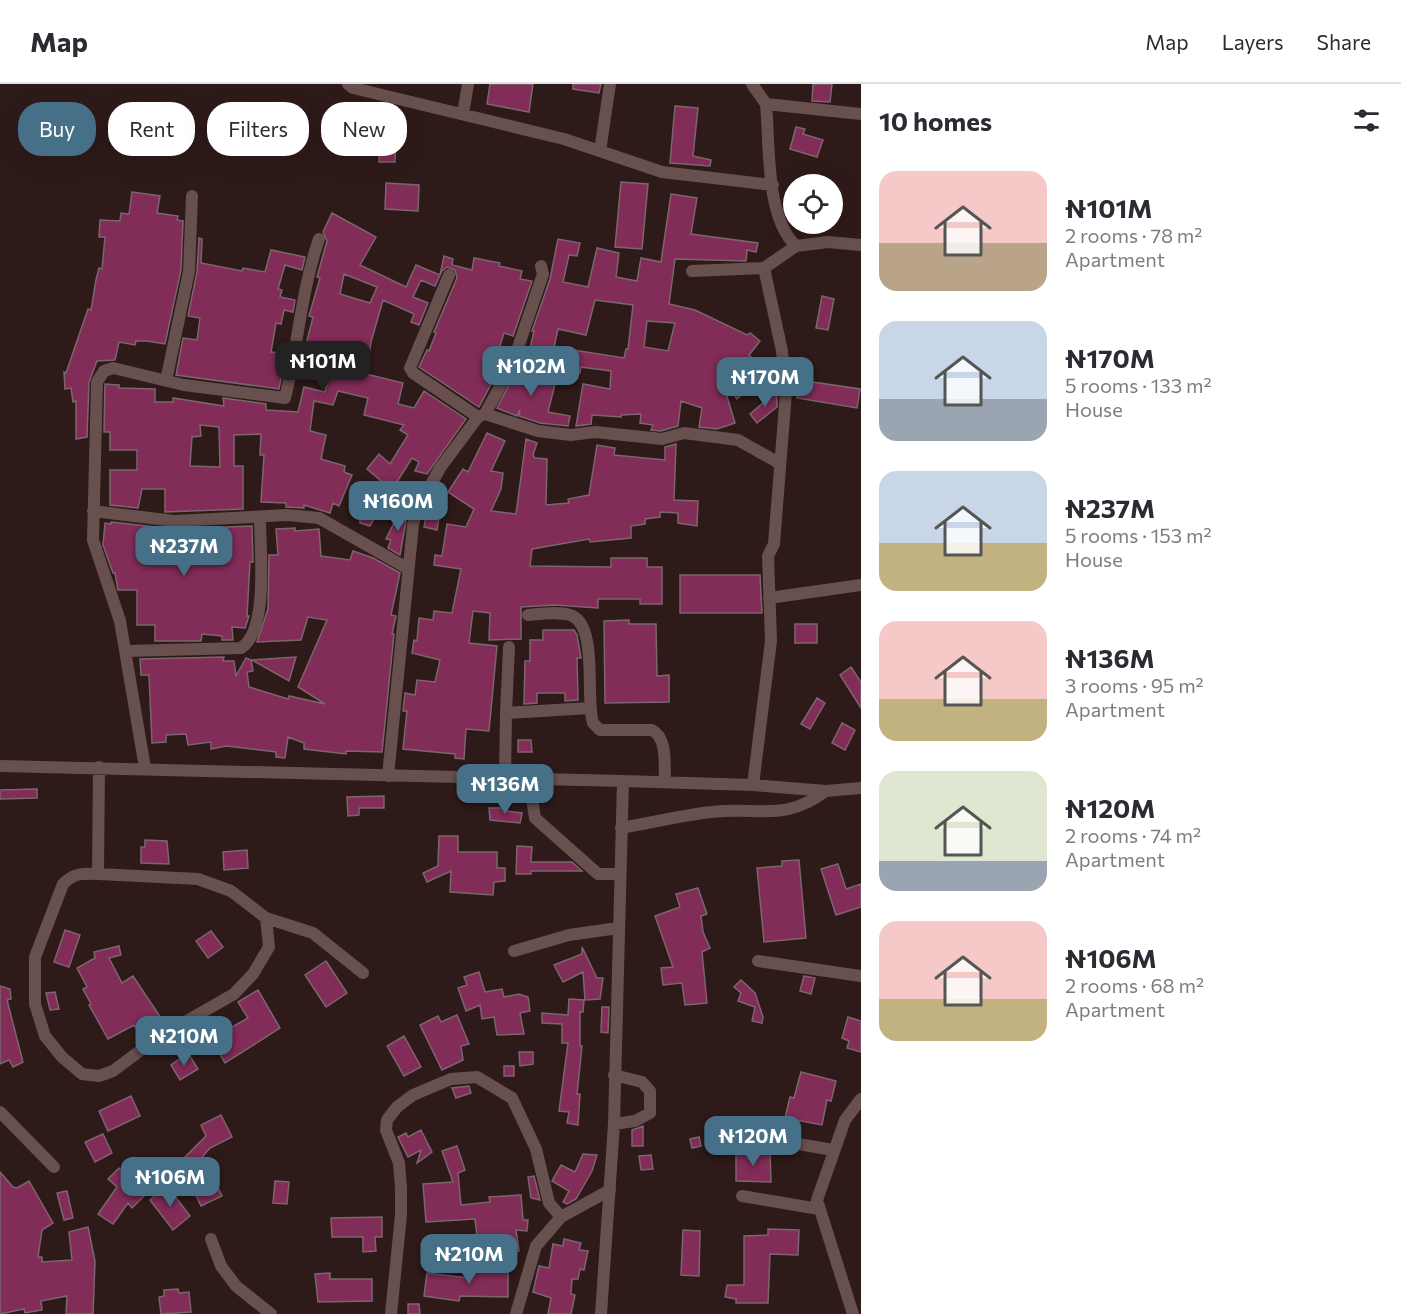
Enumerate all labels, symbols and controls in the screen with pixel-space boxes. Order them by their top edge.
text: Map [30,24,88,58]
text: Map [1145,29,1189,54]
text: Layers [1222,29,1284,54]
text: Share [1317,29,1371,54]
chip: Buy [18,102,96,156]
chip: Rent [108,102,195,156]
chip: Filters [207,102,309,156]
chip: New [321,102,407,156]
icon: filters [1350,104,1383,137]
text: 10 homes [879,105,992,136]
map controls [783,174,843,234]
button: locate [783,174,843,234]
text: ₦101M [1065,192,1152,223]
icon: home [927,195,999,267]
text: 2 rooms · 78 m² [1065,223,1202,247]
text: Apartment [1065,247,1165,271]
pin: ₦101M [281,341,365,392]
text: ₦170M [1065,342,1155,373]
icon: home [927,345,999,417]
pin: ₦102M [489,346,573,397]
text: ₦101M [289,348,357,372]
text: ₦102M [496,353,566,377]
pin: ₦170M [723,357,807,408]
text: ₦170M [730,364,800,388]
text: 5 rooms · 133 m² [1065,373,1211,397]
text: House [1065,397,1123,421]
pin: ₦160M [356,481,440,532]
text: ₦160M [363,488,433,512]
text: ₦237M [1065,492,1155,523]
icon: home [927,495,999,567]
text: 5 rooms · 153 m² [1065,523,1212,547]
pin: ₦237M [142,526,226,577]
text: ₦237M [149,533,219,557]
text: House [1065,547,1123,571]
text: ₦136M [1065,642,1155,673]
icon: home [927,645,999,717]
text: 3 rooms · 95 m² [1065,673,1204,697]
text: Apartment [1065,697,1165,721]
pin: ₦136M [463,764,547,815]
text: ₦136M [471,771,539,795]
text: ₦120M [1065,792,1155,823]
icon: home [927,795,999,867]
text: 2 rooms · 74 m² [1065,823,1201,847]
text: Apartment [1065,847,1165,871]
text: ₦106M [1065,942,1157,973]
icon: home [927,945,999,1017]
text: 2 rooms · 68 m² [1065,973,1204,997]
text: Apartment [1065,997,1165,1021]
pin: ₦210M [142,1016,226,1067]
text: ₦210M [149,1023,219,1047]
pin: ₦120M [711,1116,795,1167]
text: ₦120M [718,1123,788,1147]
pin: ₦106M [128,1157,212,1208]
text: ₦106M [135,1164,205,1188]
pin: ₦210M [427,1234,511,1285]
text: ₦210M [434,1241,504,1265]

